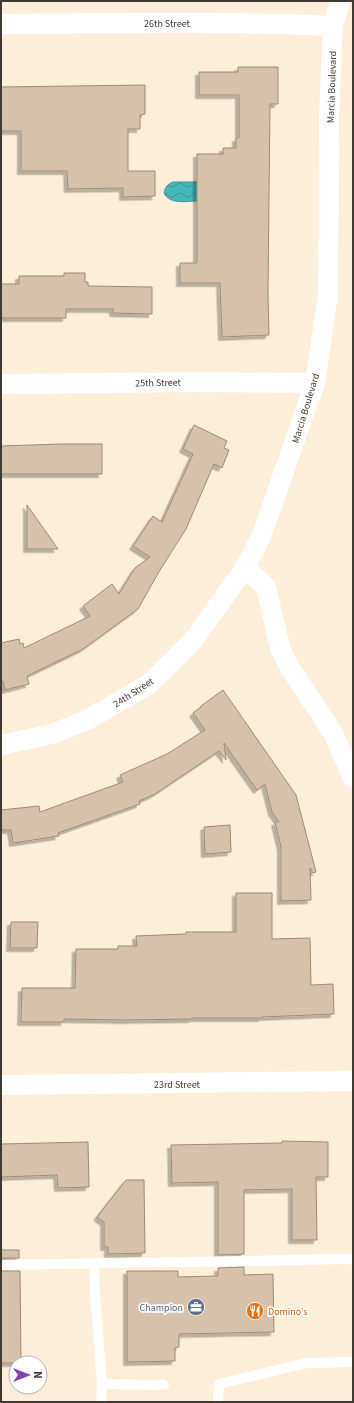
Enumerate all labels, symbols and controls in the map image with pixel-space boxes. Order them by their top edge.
street label: 26th Street [144,17,191,31]
street label: Marcia Boulevard [324,51,340,123]
street label: Marcia Boulevard [289,372,323,445]
street label: 25th Street [135,376,182,390]
street label: 24th Street [111,674,157,711]
street label: 23rd Street [154,1078,201,1092]
office icon: Champion [186,1297,206,1317]
place label: Champion [140,1301,183,1315]
restaurant icon: Domino's [245,1301,265,1321]
place label: Domino's [268,1305,307,1319]
north arrow [8,1355,48,1395]
text: N [30,1371,45,1379]

